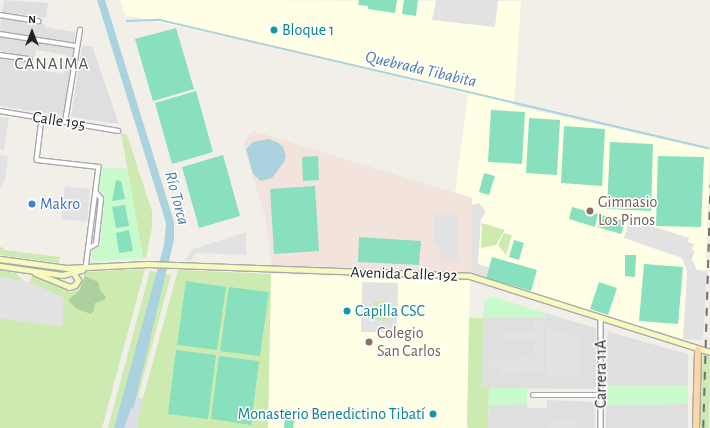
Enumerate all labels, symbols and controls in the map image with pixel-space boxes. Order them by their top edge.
north arrow [12,12,52,52]
text: N [28,14,36,25]
place label: Bloque 1 [282,20,334,40]
marker: Bloque 1 [269,25,279,35]
water label: Quebrada Tibabita [363,46,479,92]
district label: CANAIMA [15,54,89,74]
street label: Calle 195 [31,107,87,135]
water label: Río Torca [160,169,194,227]
place label: Gimnasio Los Pinos [598,192,657,230]
place label: Makro [40,194,80,214]
marker: Makro [27,199,37,209]
marker: Gimnasio Los Pinos [585,206,595,216]
street label: Avenida Calle 192 [350,263,458,285]
place label: Capilla CSC [355,301,425,321]
marker: Capilla CSC [342,306,352,316]
place label: Colegio San Carlos [377,323,441,361]
marker: Colegio San Carlos [364,337,374,347]
street label: Carrera 11A [591,340,611,408]
place label: Monasterio Benedictino Tibatí [238,404,425,424]
marker: Monasterio Benedictino Tibatí [428,409,438,419]

